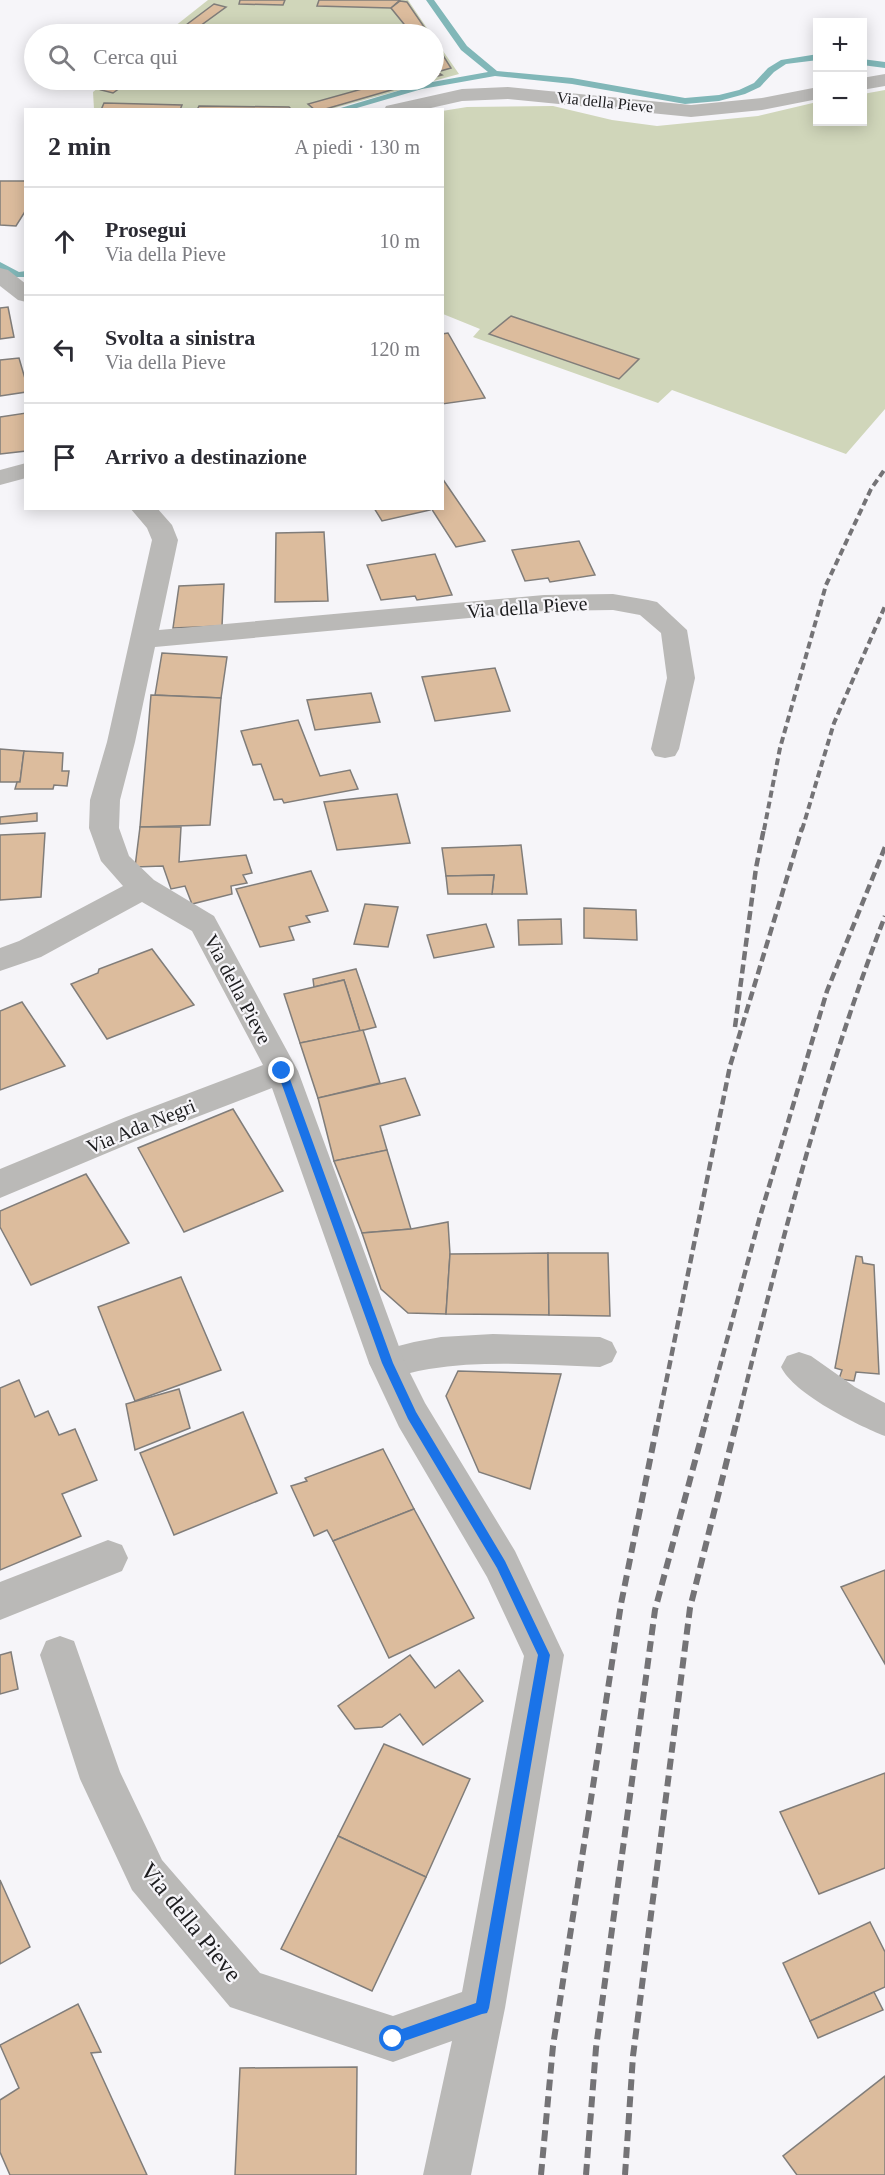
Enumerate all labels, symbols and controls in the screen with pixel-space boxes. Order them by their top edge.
map controls [813,18,867,126]
button: + [813,18,867,72]
search box [24,24,444,90]
icon: search [45,41,78,74]
text: Cerca qui [93,44,178,69]
button: − [813,72,867,126]
street label: Via della Pieve [556,88,654,116]
text: 2 min [48,132,111,161]
text: A piedi · 130 m [294,136,420,158]
text: Prosegui [105,217,186,242]
icon: ahead [48,225,81,258]
text: 10 m [379,230,420,252]
text: Via della Pieve [105,243,226,265]
text: Svolta a sinistra [105,325,255,350]
icon: left [48,333,81,366]
text: 120 m [369,338,420,360]
text: Via della Pieve [105,351,226,373]
icon: arrive [48,441,81,474]
text: Arrivo a destinazione [105,444,307,469]
street label: Via della Pieve [466,592,588,622]
street label: Via della Pieve [200,930,276,1048]
route end [268,1057,294,1083]
street label: Via Ada Negri [83,1094,199,1159]
street label: Via della Pieve [135,1857,247,1987]
route start [379,2025,405,2051]

